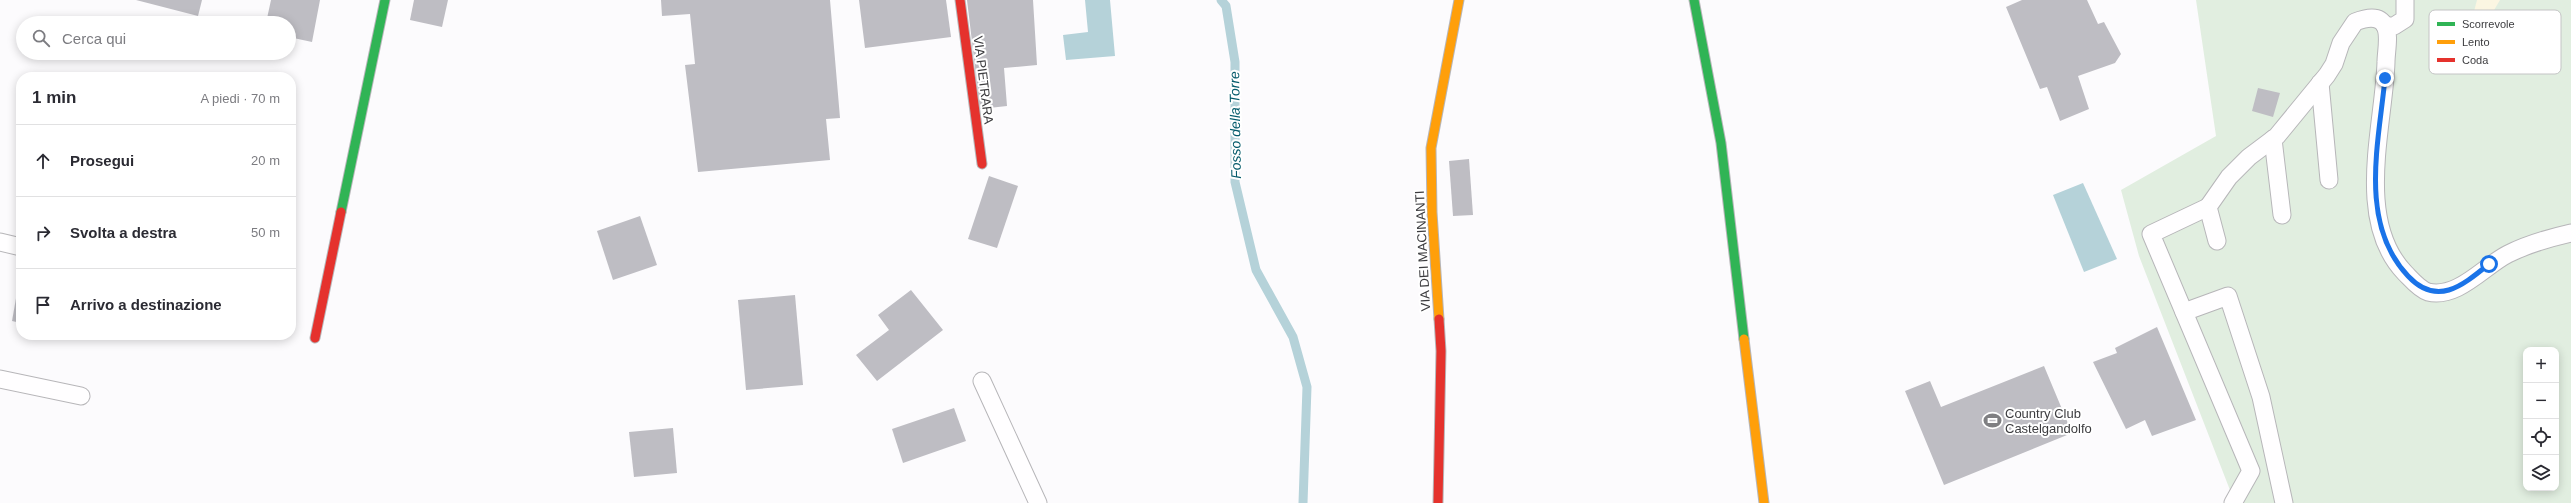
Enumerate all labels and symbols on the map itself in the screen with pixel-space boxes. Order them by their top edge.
legend [2429,10,2561,74]
text: Scorrevole [2462,18,2515,30]
street label: VIA PIETRARA [971,35,996,125]
text: Lento [2462,36,2490,48]
text: Coda [2462,54,2489,66]
route end [2376,69,2394,87]
water label: Fosso della Torre [1226,71,1244,179]
street label: VIA DEI MACINANTI [1412,190,1433,312]
route start [2480,255,2498,273]
place label: Country Club Castelgandolfo [2005,406,2092,436]
sports icon: Country Club Castelgandolfo [1982,410,2002,430]

